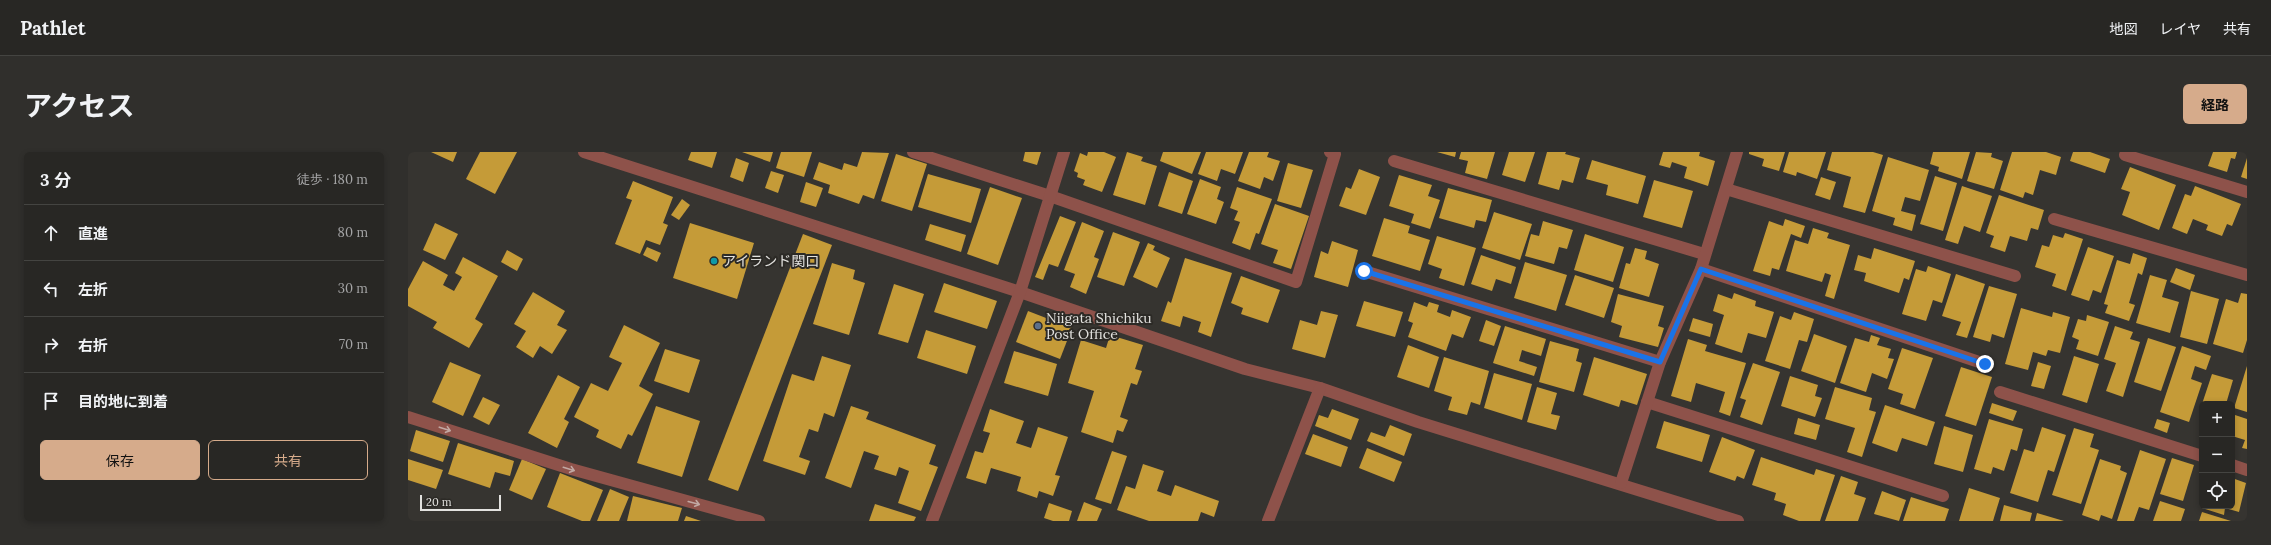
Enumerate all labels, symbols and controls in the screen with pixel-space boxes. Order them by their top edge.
text: Pathlet [20,16,85,40]
text: 地図 [2109,20,2137,38]
text: レイヤ [2159,20,2201,38]
text: 共有 [2223,20,2251,38]
button: 経路 [2183,84,2247,124]
text: アクセス [24,88,135,124]
text: 3 分 [40,169,71,191]
text: 徒歩 · 180 m [297,171,368,188]
icon: ahead [40,222,62,244]
text: 直進 [78,224,108,243]
text: 80 m [338,224,368,241]
place label: アイランド関口 [722,252,819,270]
marker: アイランド関口 [709,256,719,266]
route start [1355,262,1373,280]
icon: left [40,278,62,300]
text: 左折 [78,280,108,299]
text: 30 m [338,280,368,297]
place label: Niigata Shichiku Post Office [1046,309,1152,343]
marker: Niigata Shichiku Post Office [1033,321,1043,331]
icon: right [40,334,62,356]
text: 右折 [78,336,108,355]
text: 70 m [339,336,368,353]
route end [1976,355,1994,373]
icon: arrive [40,390,62,412]
text: 目的地に到着 [78,392,168,411]
map controls [2199,401,2235,509]
button: + [2199,401,2235,437]
one-way arrow [438,426,451,433]
button: − [2199,437,2235,473]
button: 保存 [40,440,200,480]
button: 共有 [208,440,368,480]
one-way arrow [562,466,575,473]
button: locate [2199,473,2235,509]
scale bar [420,493,501,512]
text: 20 m [426,495,451,509]
one-way arrow [688,500,701,507]

